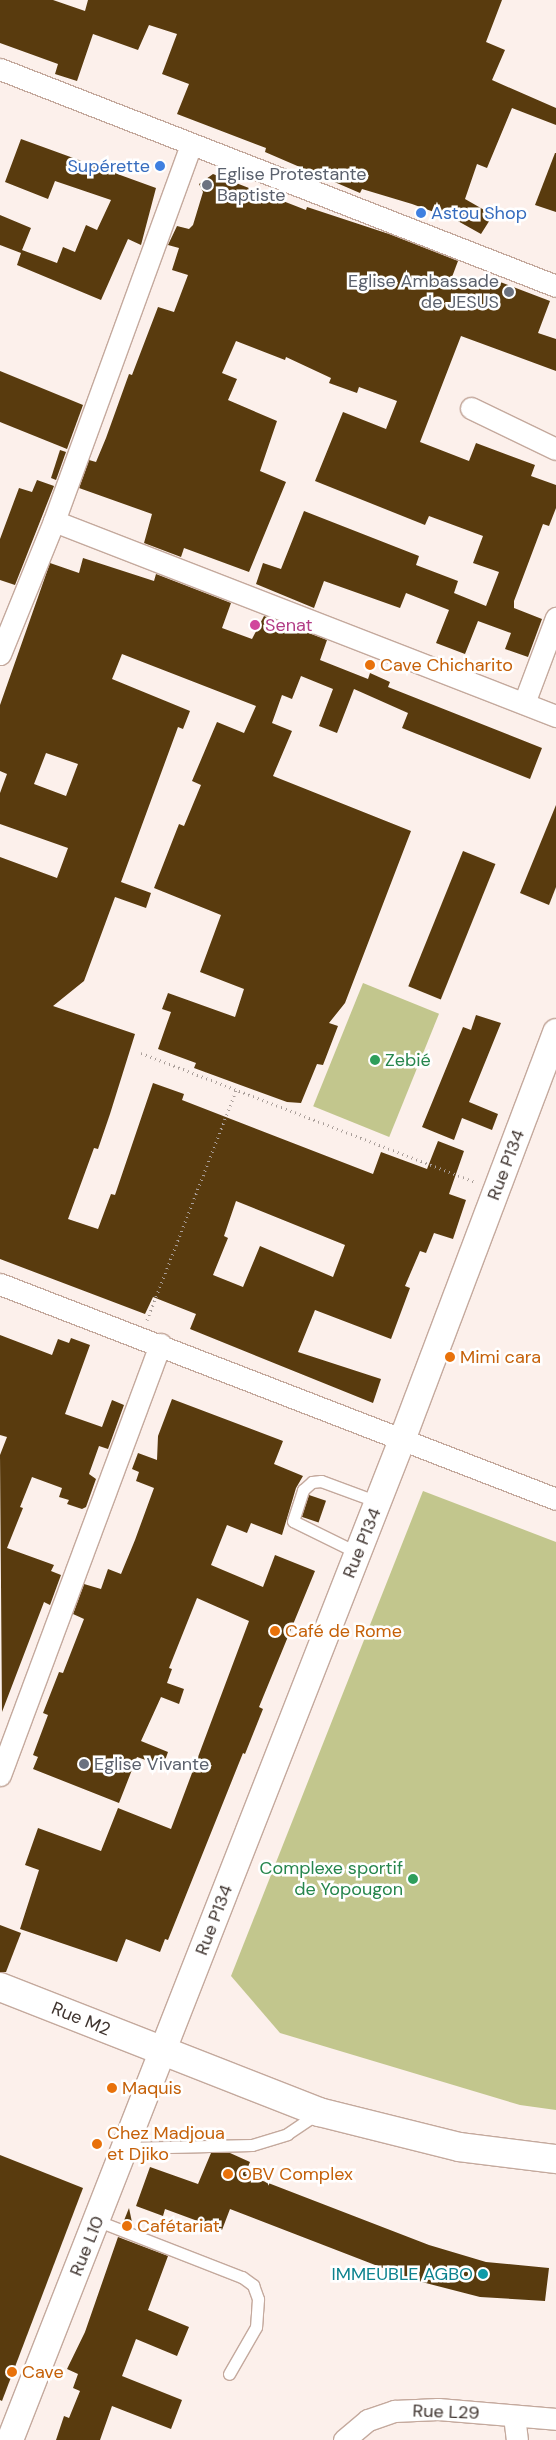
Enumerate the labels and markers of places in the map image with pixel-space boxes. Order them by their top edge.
place label: Supérette [67,155,150,177]
marker: Supérette [154,160,166,172]
place label: Eglise Protestante Baptiste [217,164,367,206]
marker: Eglise Protestante Baptiste [201,179,213,191]
place label: Astou Shop [431,202,527,224]
marker: Astou Shop [415,207,427,219]
place label: Eglise Ambassade de JESUS [348,271,499,314]
marker: Eglise Ambassade de JESUS [503,286,515,298]
place label: Senat [265,614,313,636]
marker: Senat [249,619,261,631]
place label: Cave Chicharito [380,654,513,676]
marker: Cave Chicharito [364,659,376,671]
place label: Zebié [385,1049,431,1071]
marker: Zebié [369,1054,381,1066]
place label: Mimi cara [460,1346,541,1368]
marker: Mimi cara [444,1351,456,1363]
place label: Café de Rome [285,1620,402,1642]
marker: Café de Rome [269,1625,281,1637]
place label: Eglise Vivante [94,1753,209,1775]
marker: Eglise Vivante [78,1758,90,1770]
place label: Complexe sportif de Yopougon [260,1858,403,1900]
marker: Complexe sportif de Yopougon [407,1873,419,1885]
place label: Maquis [122,2077,182,2099]
marker: Maquis [106,2082,118,2094]
place label: Chez Madjoua et Djiko [107,2123,225,2166]
marker: Chez Madjoua et Djiko [91,2138,103,2150]
place label: OBV Complex [238,2163,353,2185]
marker: OBV Complex [222,2168,234,2180]
place label: Cafétariat [137,2215,220,2237]
marker: Cafétariat [121,2220,133,2232]
place label: IMMEUBLE AGBO [332,2263,473,2285]
marker: IMMEUBLE AGBO [477,2268,489,2280]
place label: Cave [22,2361,64,2383]
marker: Cave [6,2366,18,2378]

